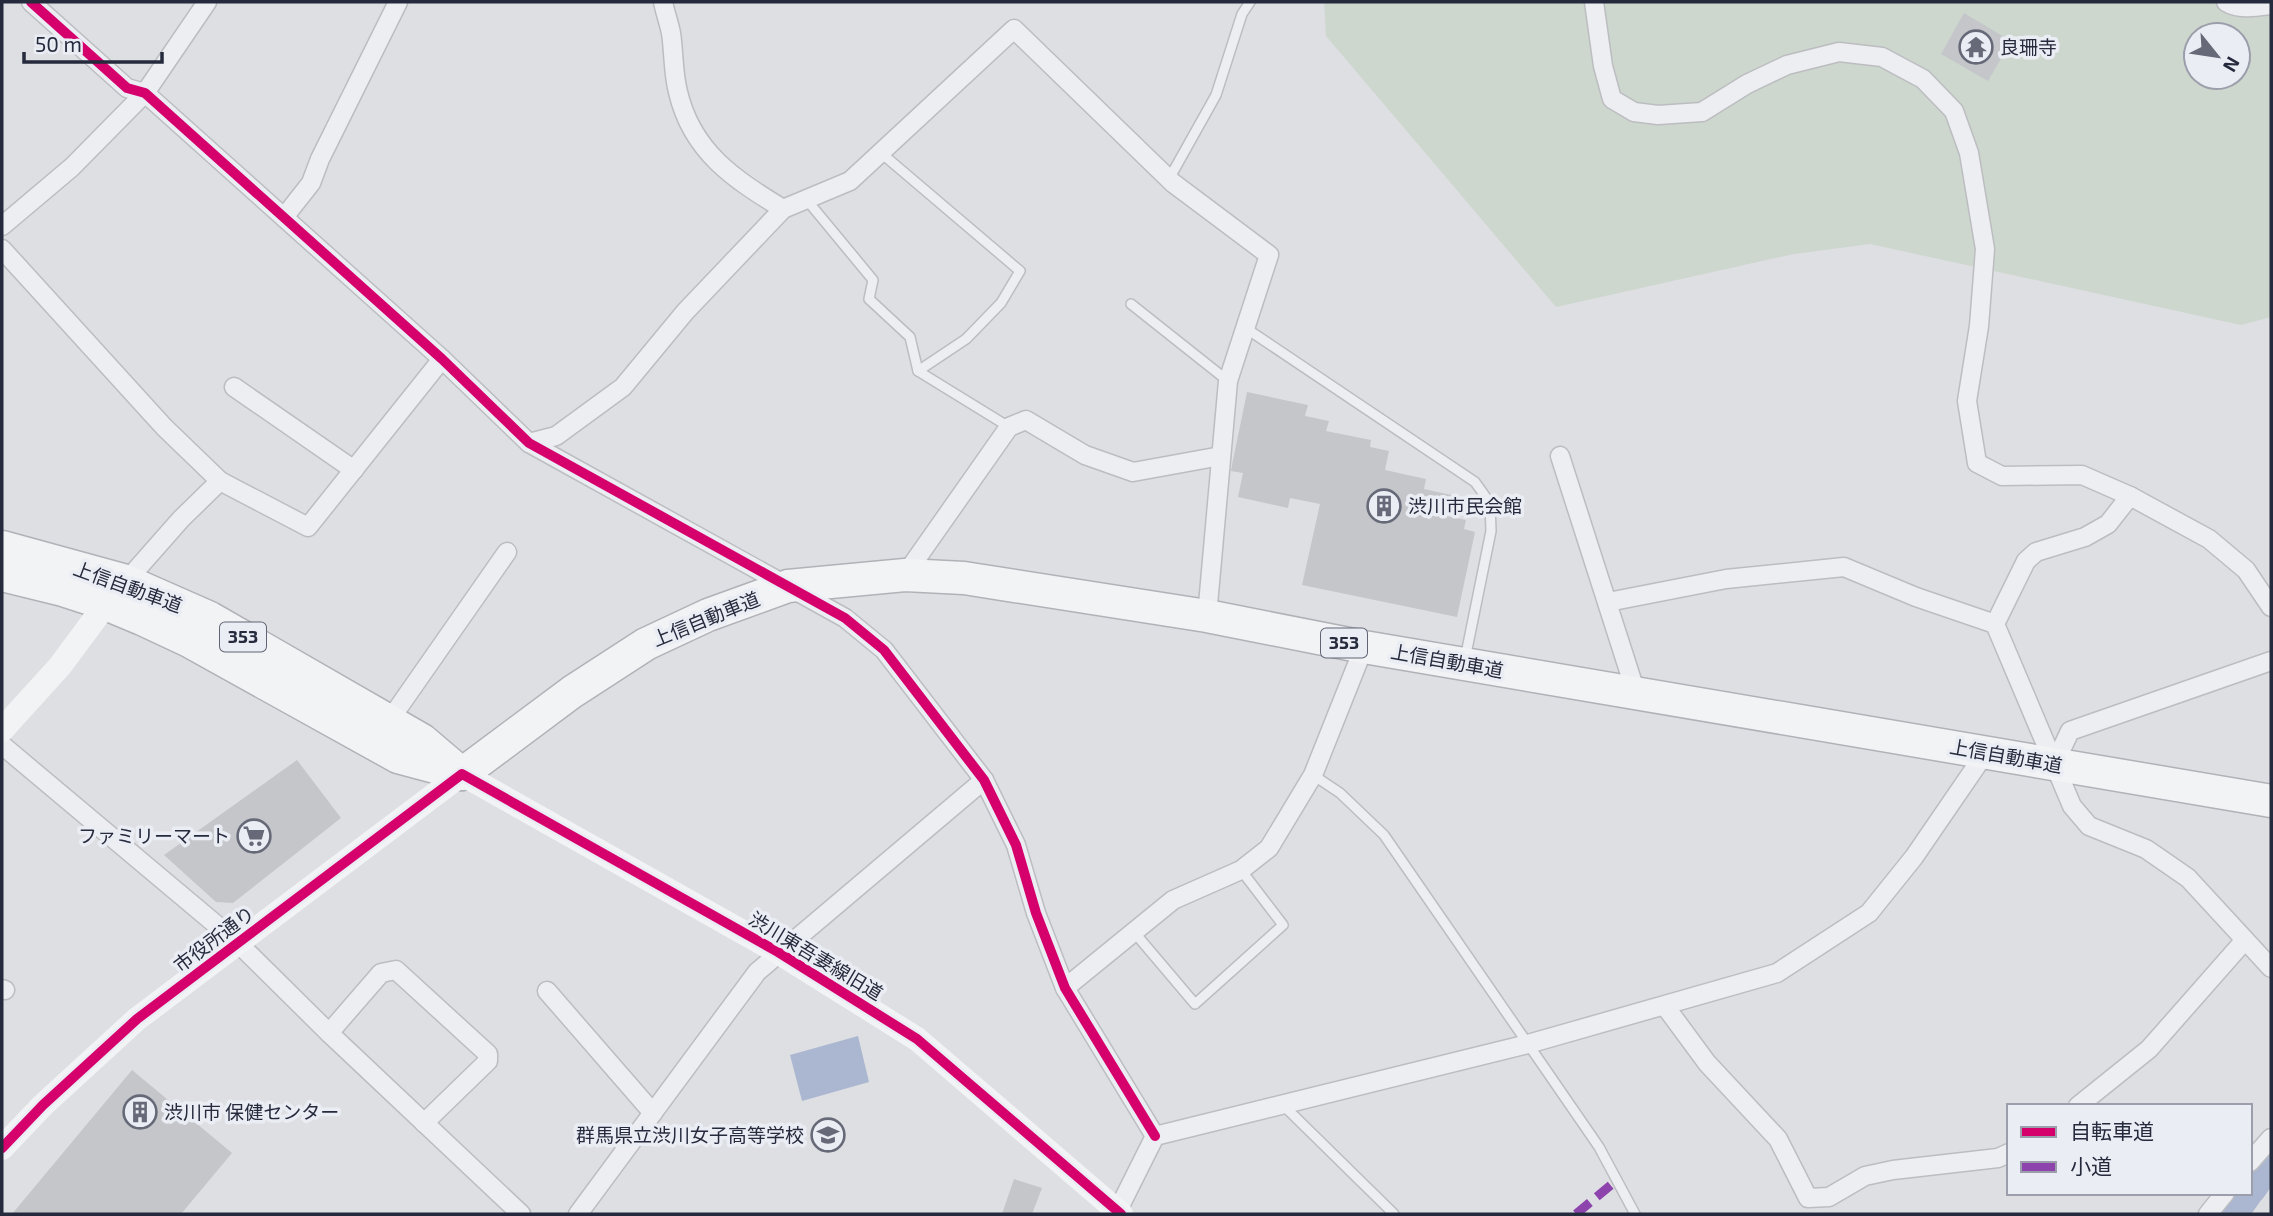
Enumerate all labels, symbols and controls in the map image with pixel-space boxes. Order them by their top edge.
scale bar [24,21,163,65]
north arrow [2182,21,2252,91]
temple icon: 良珊寺 [1957,28,1995,66]
text: 50 m [35,31,82,56]
place label: 良珊寺 [2000,35,2057,58]
text: N [2219,53,2246,76]
building icon: 渋川市民会館 [1365,487,1403,525]
place label: 渋川市民会館 [1408,494,1522,517]
street label: 上信自動車道 [71,556,186,617]
street label: 上信自動車道 [649,587,763,651]
road number: 353 [220,622,266,652]
road number: 353 [1321,628,1367,658]
street label: 上信自動車道 [1389,639,1505,682]
street label: 上信自動車道 [1948,734,2064,777]
supermarket icon: ファミリーマート [235,817,273,855]
place label: ファミリーマート [78,824,230,847]
street label: 市役所通り [169,901,259,976]
street label: 渋川東吾妻線旧道 [745,907,887,1005]
building icon: 渋川市 保健センター [121,1093,159,1131]
place label: 渋川市 保健センター [164,1100,339,1123]
legend [2007,1104,2252,1195]
school or university icon: 群馬県立渋川女子高等学校 [809,1116,847,1154]
text: 自転車道 [2070,1118,2154,1143]
place label: 群馬県立渋川女子高等学校 [576,1123,804,1146]
text: 小道 [2070,1153,2112,1178]

